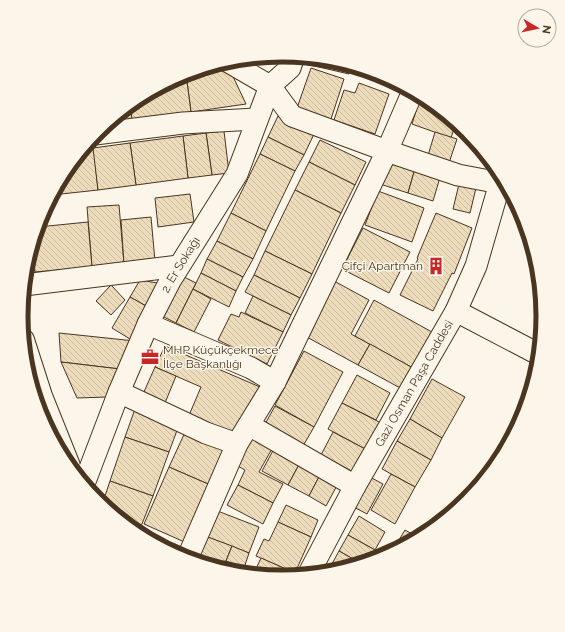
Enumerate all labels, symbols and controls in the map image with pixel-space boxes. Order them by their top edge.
north arrow [517,8,557,48]
text: N [539,24,553,35]
street label: 2. Er Sokağı [158,234,203,295]
building icon: Çifçi Apartman [426,256,446,276]
place label: Çifçi Apartman [342,259,423,273]
street label: Gazi Osman Paşa Caddesi [372,318,456,449]
place label: MHP Küçükçekmece İlçe Başkanlığı [163,343,279,371]
office icon: MHP Küçükçekmece İlçe Başkanlığı [140,347,160,367]

